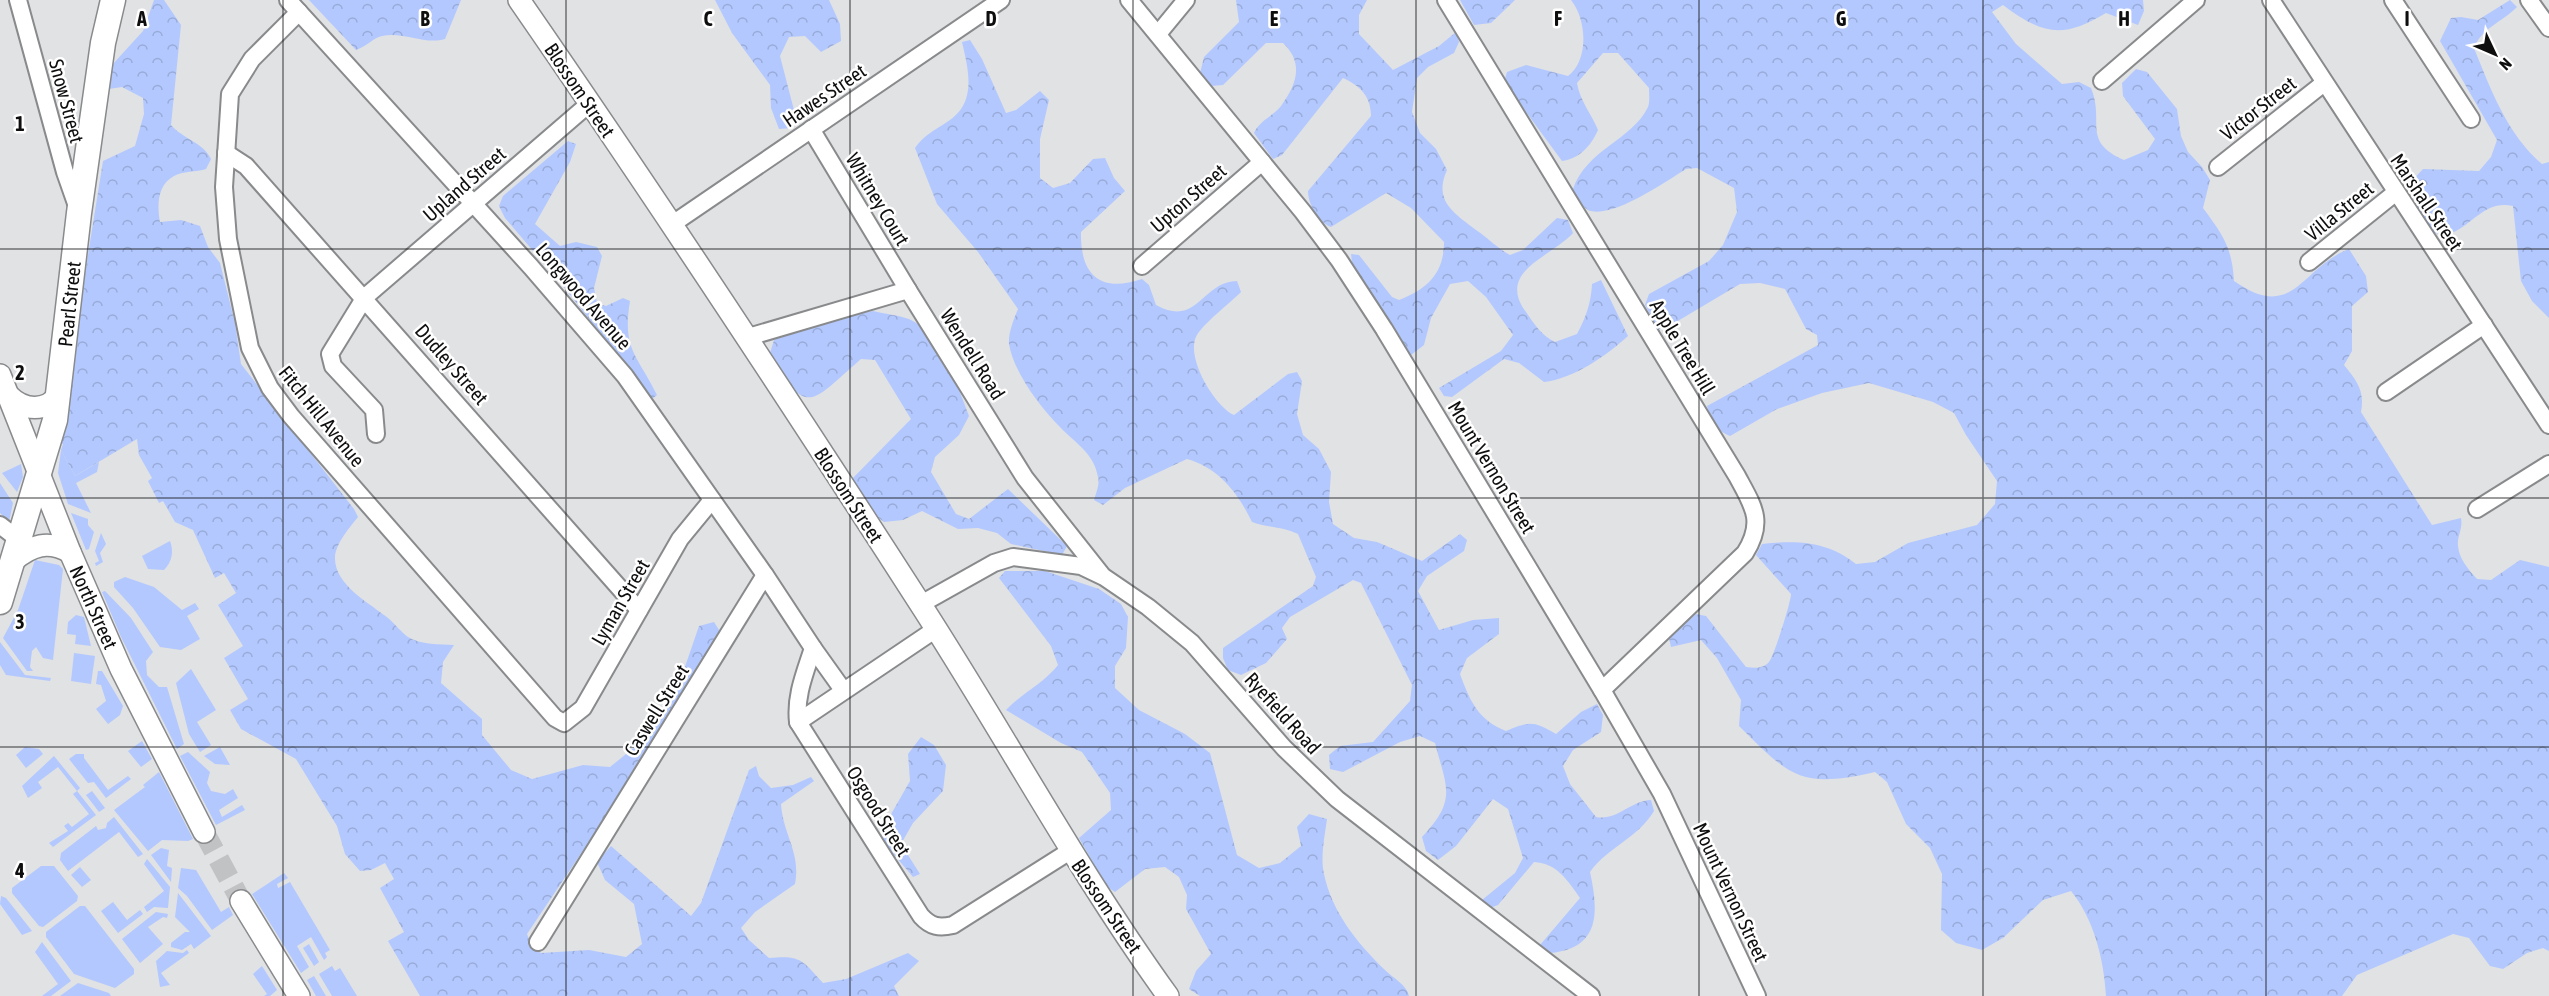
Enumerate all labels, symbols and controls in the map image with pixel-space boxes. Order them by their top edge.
text: A [136,7,147,30]
text: B [420,7,430,30]
text: C [704,7,713,30]
text: D [985,7,997,30]
text: E [1270,7,1279,30]
text: F [1554,7,1562,30]
text: G [1836,7,1847,30]
text: H [2118,7,2130,30]
text: I [2404,7,2410,30]
north arrow [2465,24,2525,84]
street label: Blossom Street [540,39,620,142]
text: N [2496,55,2516,74]
street label: Snow Street [45,57,89,146]
street label: Hawes Street [778,59,870,131]
street label: Victor Street [2216,71,2300,145]
text: 1 [15,112,25,135]
street label: Upland Street [418,142,510,226]
street label: Whitney Court [841,149,915,250]
street label: Marshall Street [2386,149,2468,255]
street label: Upton Street [1146,159,1231,237]
street label: Villa Street [2300,176,2378,245]
street label: Longwood Avenue [532,238,636,354]
street label: Pearl Street [53,260,85,348]
street label: Apple Tree Hill [1646,295,1721,399]
street label: Wendell Road [936,304,1010,404]
street label: Dudley Street [411,319,493,409]
text: 2 [15,361,25,384]
street label: Fitch Hill Avenue [274,361,370,471]
street label: Mount Vernon Street [1443,397,1541,538]
street label: Blossom Street [810,443,888,547]
street label: Lyman Street [586,555,654,649]
street label: North Street [65,562,123,653]
text: 3 [15,610,25,633]
street label: Caswell Street [619,660,693,760]
street label: Ryefield Road [1240,667,1326,759]
street label: Osgood Street [842,762,916,860]
street label: Mount Vernon Street [1689,819,1773,965]
street label: Blossom Street [1067,855,1147,958]
text: 4 [14,859,25,882]

